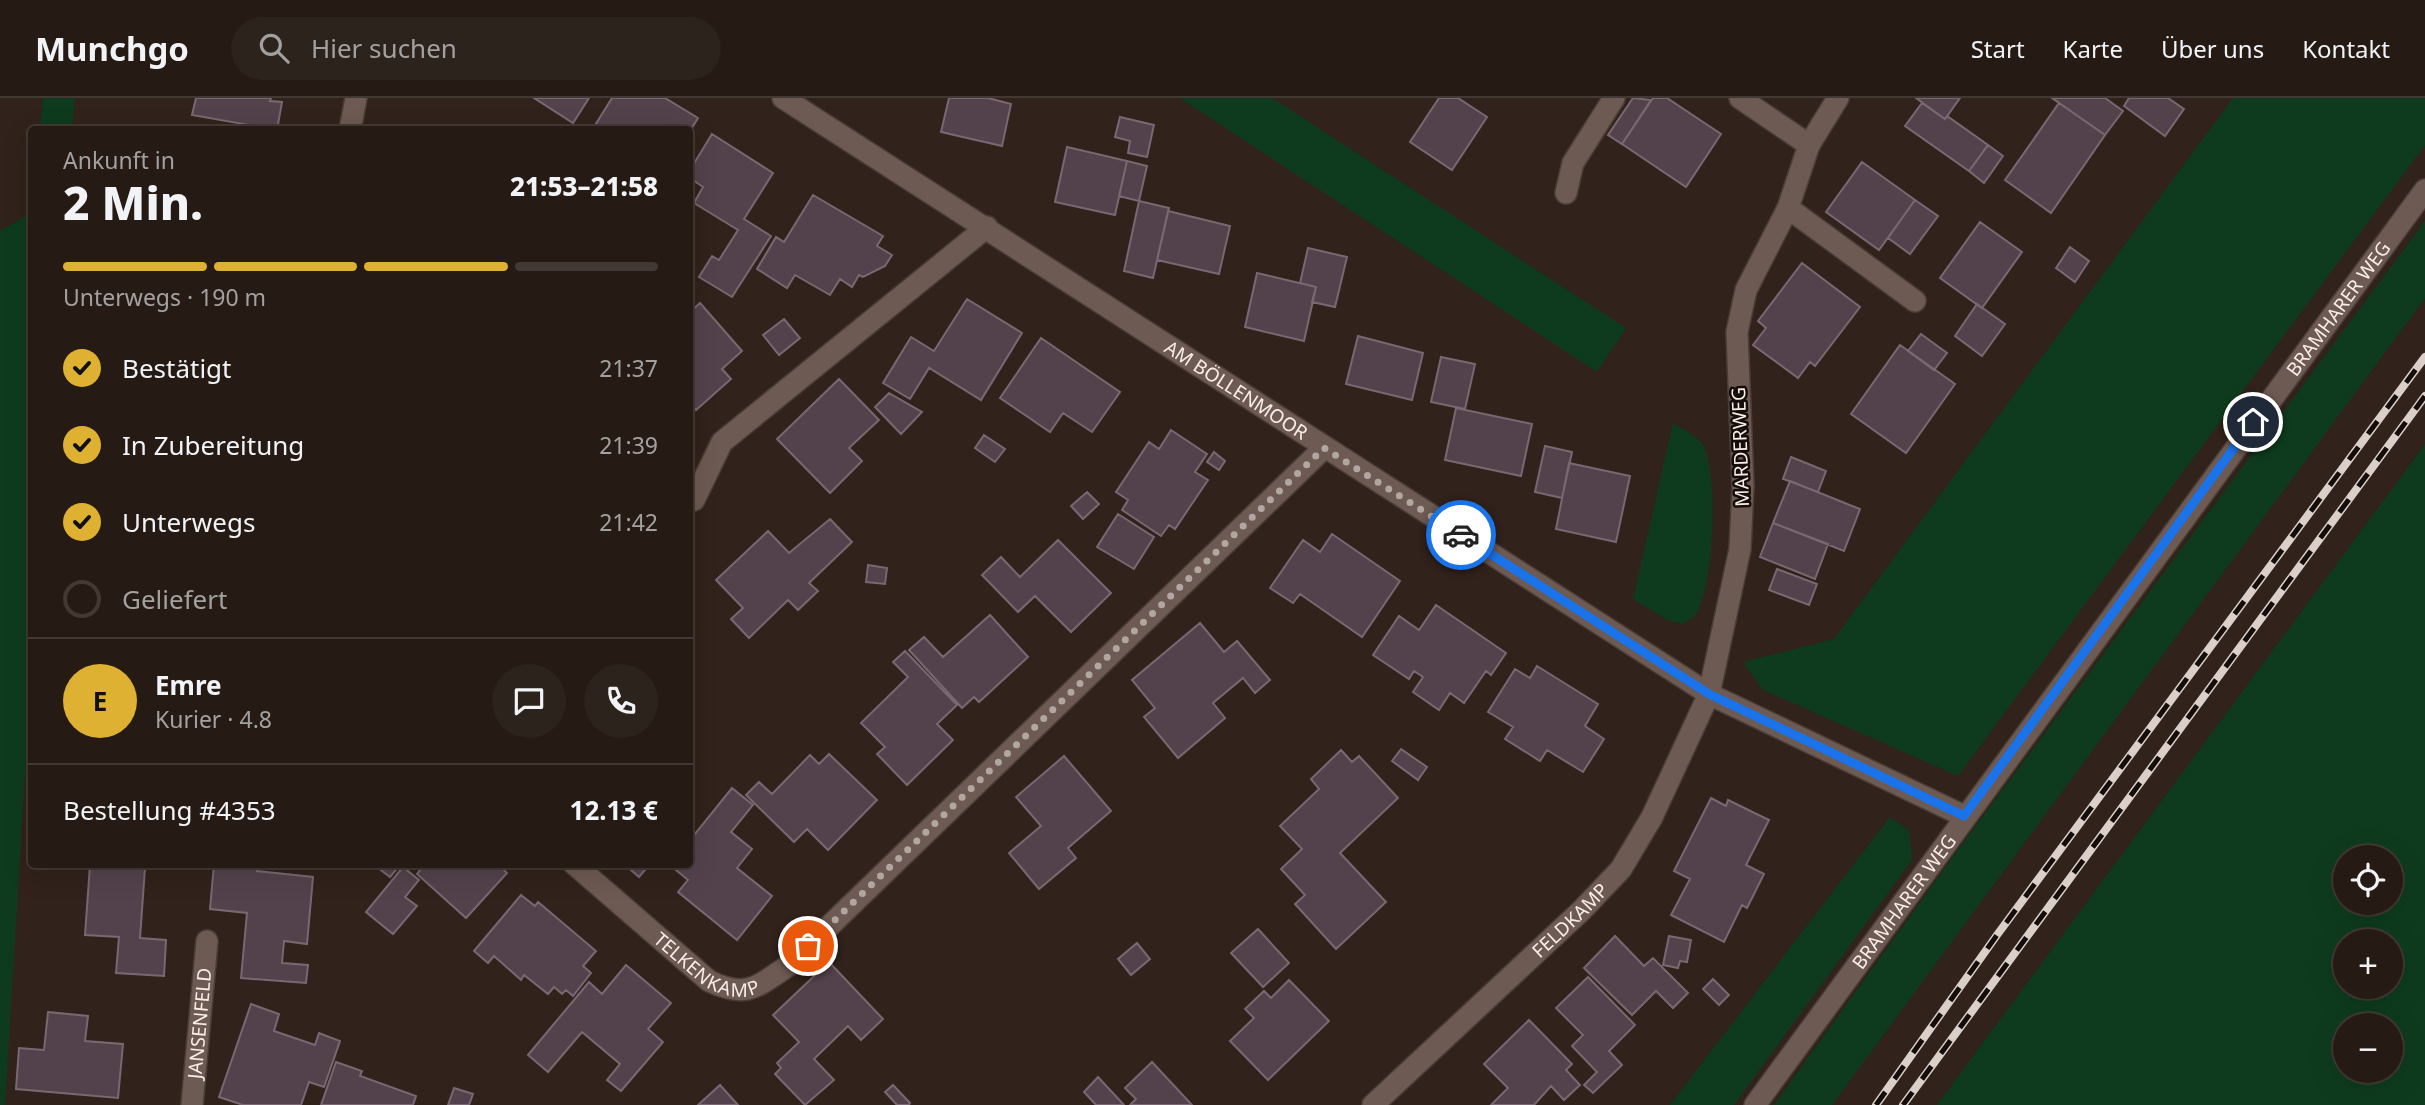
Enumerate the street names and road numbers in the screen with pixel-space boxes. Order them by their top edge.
street label: BRAMHARER WEG [2280,236,2396,381]
street label: AM BÖLLENMOOR [1160,334,1313,445]
street label: MARDERWEG [1725,387,1755,507]
street label: BRAMHARER WEG [1846,829,1962,974]
street label: FELDKAMP [1526,877,1614,963]
street label: TELKENKAMP [648,926,763,1003]
street label: JANSENFELD [181,967,217,1082]

